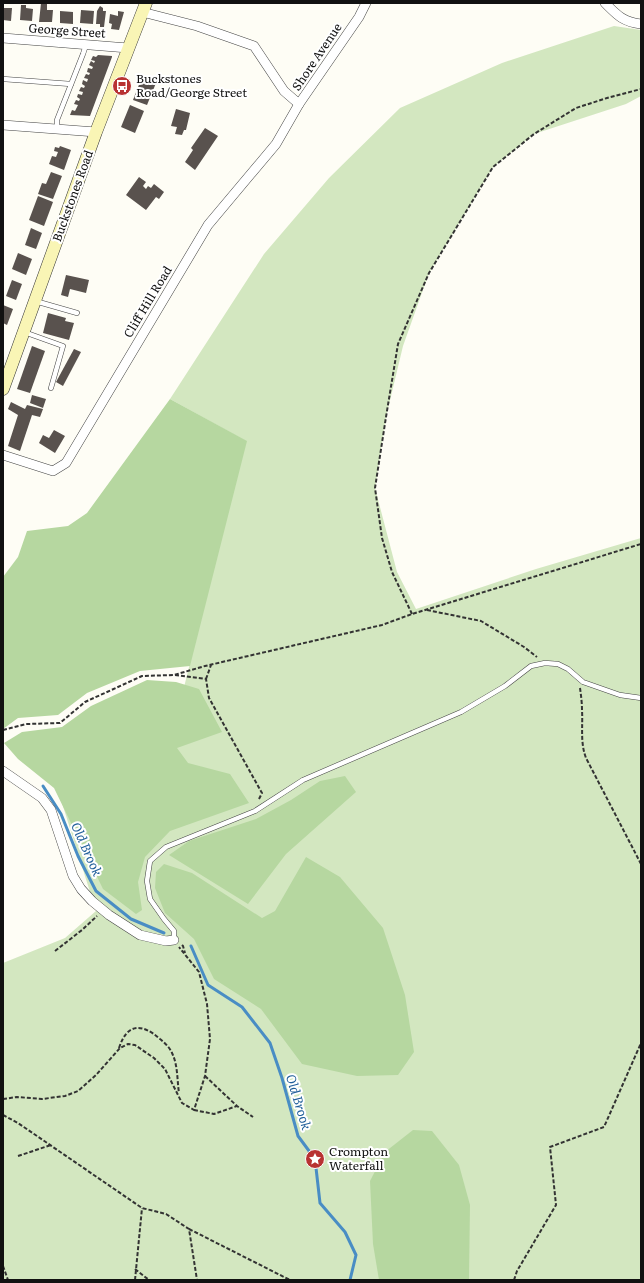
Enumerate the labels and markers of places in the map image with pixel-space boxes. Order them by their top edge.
place label: Buckstones Road/George Street [136,69,247,101]
bus stop icon: Buckstones Road/George Street [111,75,133,97]
place label: Crompton Waterfall [329,1142,388,1174]
place icon: Crompton Waterfall [304,1148,326,1170]

